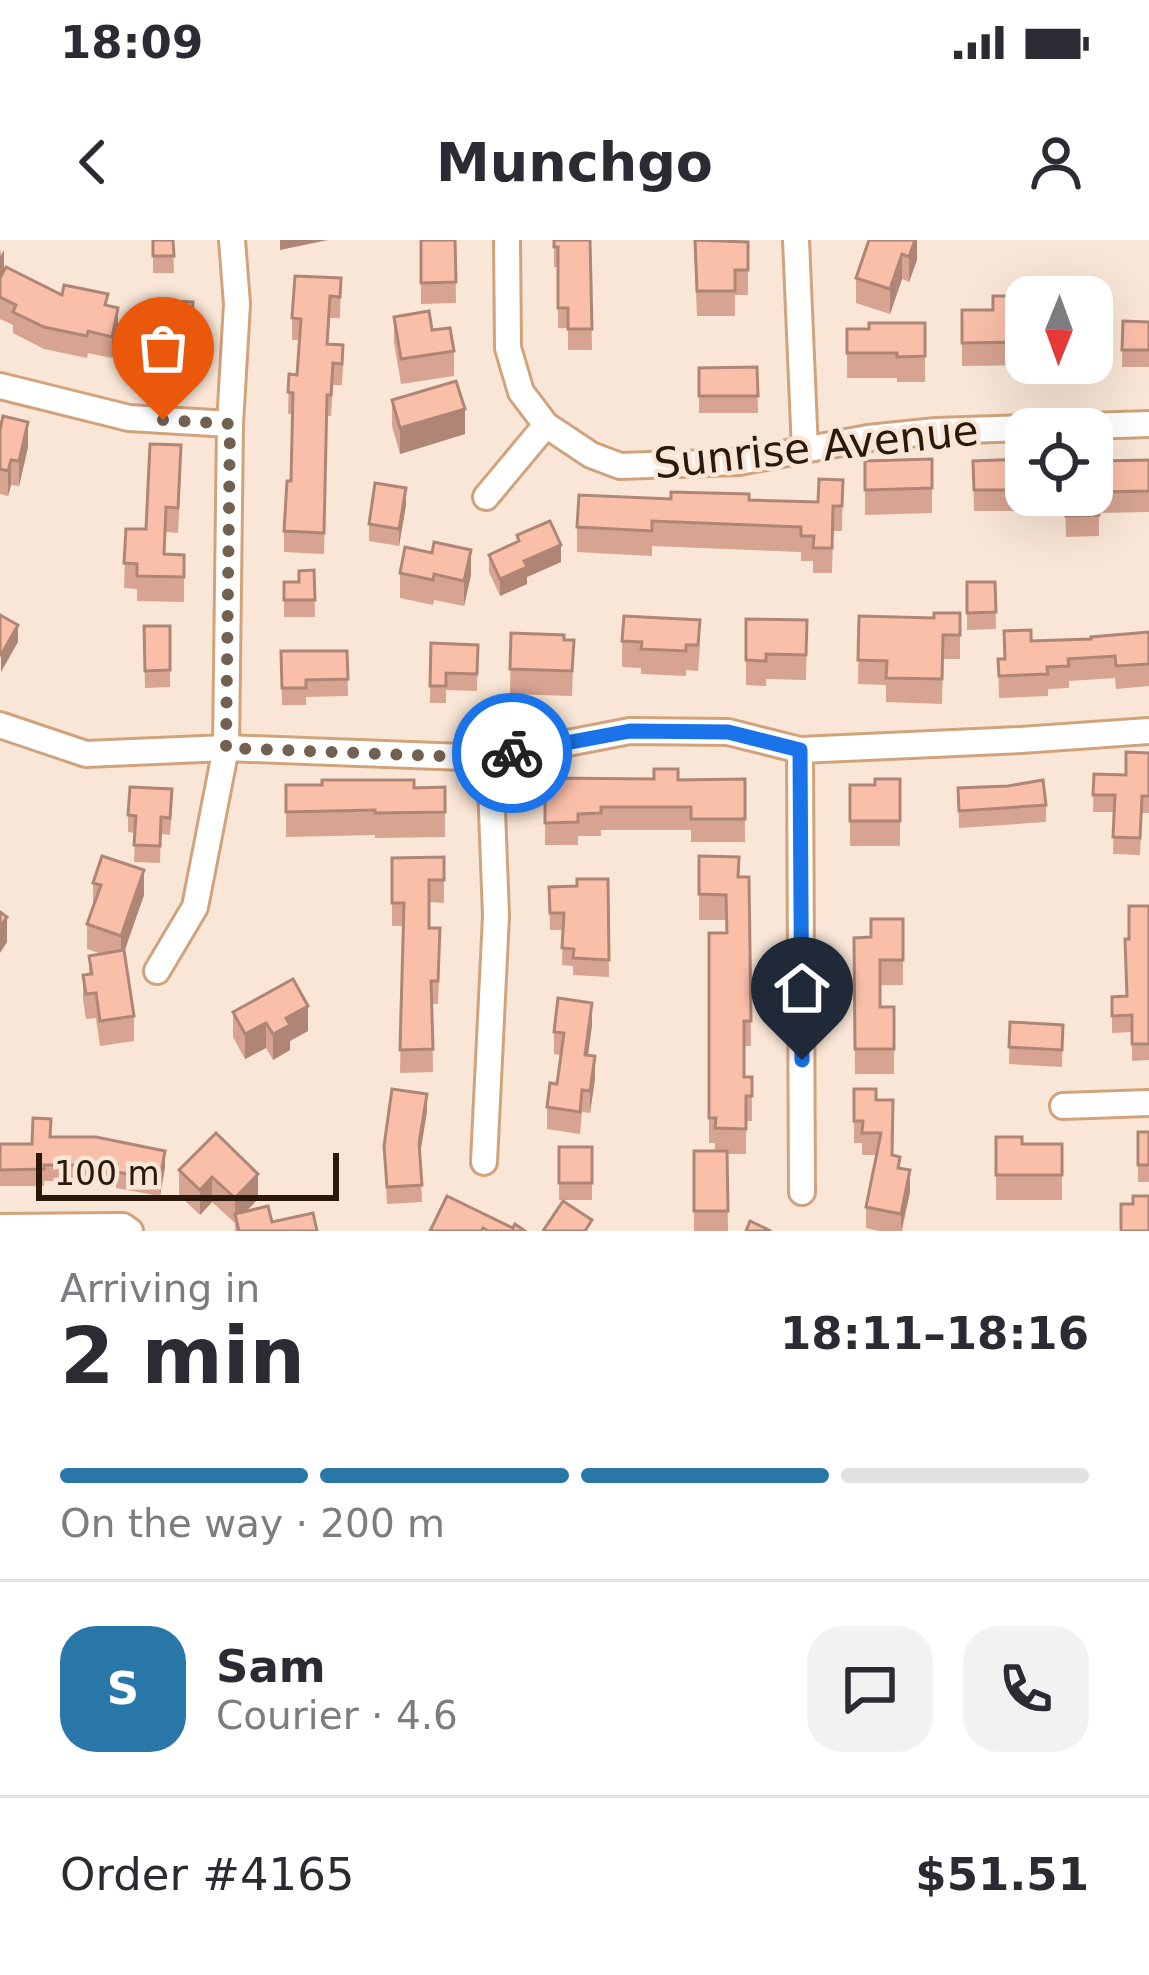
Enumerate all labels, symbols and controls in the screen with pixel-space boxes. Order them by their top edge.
text: 18:09 [60,16,203,69]
icon: back [60,129,126,195]
icon: person [1023,129,1089,195]
text: Munchgo [436,131,713,194]
north arrow [1005,276,1113,384]
map controls [1005,276,1113,516]
pin [112,297,214,420]
icon: bag [130,315,196,381]
street label: Sunrise Avenue [651,406,981,488]
button: locate [1005,408,1113,516]
courier [452,693,572,813]
icon: bike [479,720,545,786]
pin [751,937,853,1060]
icon: home [769,955,835,1021]
scale bar [36,1147,339,1200]
text: 100 m [54,1154,160,1193]
text: Arriving in [60,1266,260,1311]
text: 18:11–18:16 [780,1307,1089,1360]
text: 2 min [60,1311,305,1401]
text: On the way · 200 m [60,1501,445,1546]
button: chat [807,1626,933,1752]
button: phone [963,1626,1089,1752]
text: Sam [216,1640,326,1693]
text: S [107,1662,139,1715]
text: Courier · 4.6 [216,1693,458,1738]
text: Order #4165 [60,1848,354,1901]
text: $51.51 [915,1848,1089,1901]

